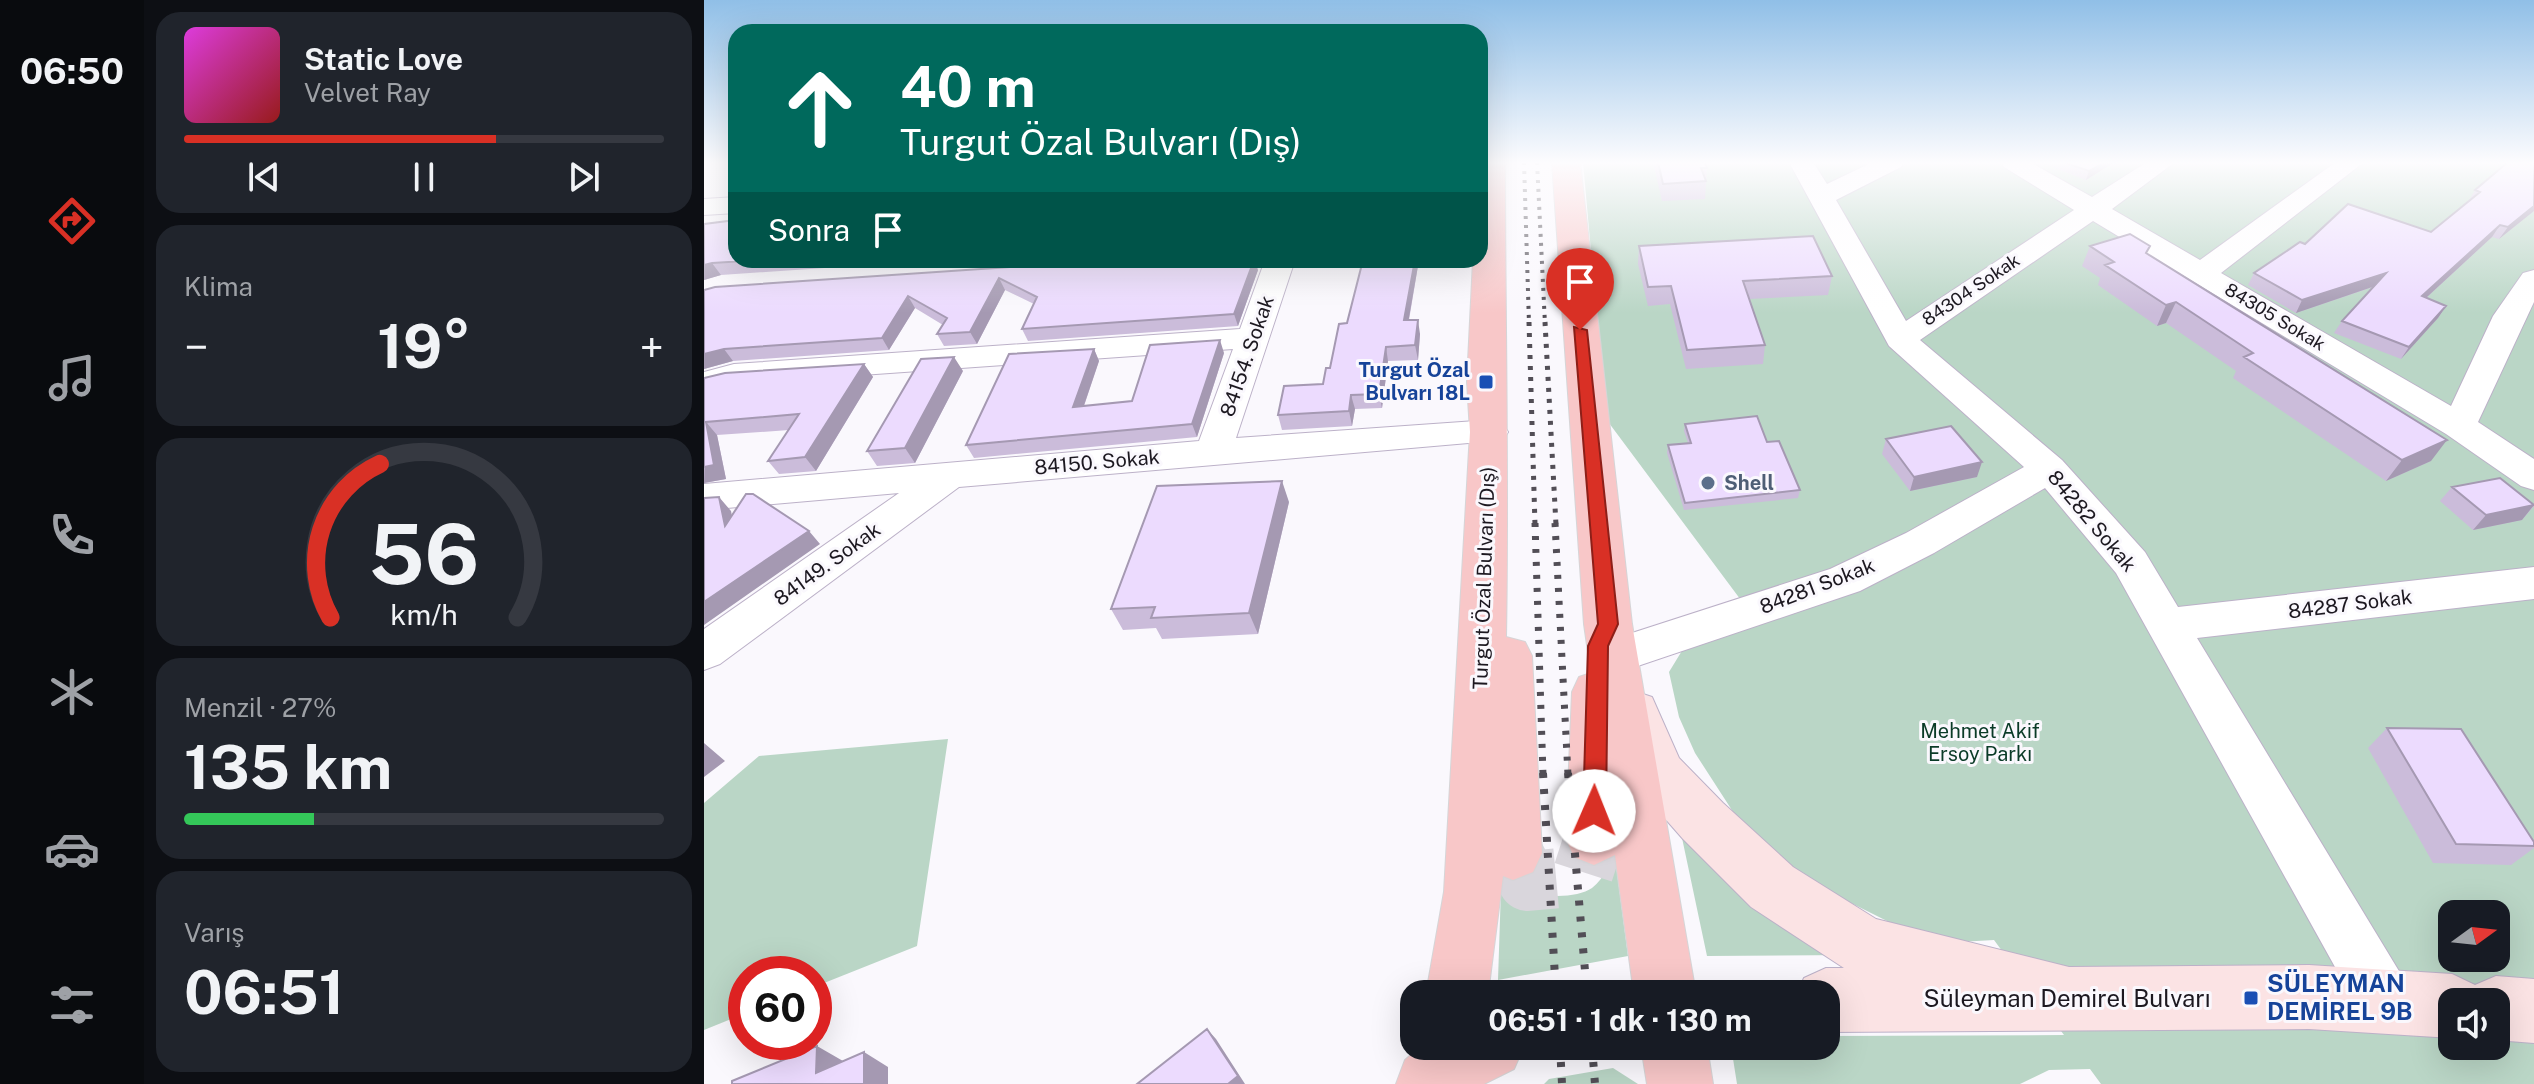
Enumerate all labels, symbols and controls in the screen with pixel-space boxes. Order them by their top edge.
text: Static Love [304,41,463,77]
text: 06:50 [20,50,124,92]
text: 40 m [900,54,1036,120]
icon: ahead [768,56,872,160]
text: Velvet Ray [304,77,431,108]
text: Turgut Özal Bulvarı (Dış) [900,121,1301,163]
icon: previous [242,155,286,199]
icon: pause [402,155,446,199]
icon: next [562,155,606,199]
icon: directions [44,193,100,249]
icon: arrive [866,208,910,252]
text: Sonra [768,212,850,248]
pin [1546,248,1614,330]
street label: 84304 Sokak [1918,249,2023,330]
icon: arrive [1558,260,1602,304]
text: Klima [184,271,253,302]
street label: 84305 Sokak [2221,278,2329,355]
street label: 84154. Sokak [1215,292,1279,420]
text: 19° [377,311,471,382]
text: − [184,321,208,373]
text: + [640,321,664,373]
icon: music [44,350,100,406]
place label: Turgut Özal Bulvarı 18L [1359,357,1470,405]
marker: Turgut Özal Bulvarı 18L [1477,373,1495,391]
street label: 84150. Sokak [1033,445,1161,479]
street label: 84282 Sokak [2043,465,2141,577]
street label: Turgut Özal Bulvarı (Dış) [1467,466,1500,690]
place label: Shell [1724,471,1774,495]
marker: Shell [1699,474,1717,492]
text: 56 [368,505,480,603]
icon: phone [44,507,100,563]
street label: 84149. Sokak [769,517,885,611]
street label: 84281 Sokak [1756,553,1878,619]
street label: 84287 Sokak [2287,584,2413,624]
text: km/h [390,598,458,631]
icon: climate [44,664,100,720]
text: Menzil · 27% [184,692,336,723]
park label: Mehmet Akif Ersoy Parkı [1920,719,2040,766]
text: 135 km [184,732,392,803]
position arrow [1552,769,1636,853]
icon: car [44,821,100,877]
north arrow [2438,900,2510,972]
map controls [2438,900,2510,1060]
text: Varış [184,917,244,948]
speed limit sign: 60 [728,956,832,1060]
text: 06:51 [184,957,344,1028]
place label: SÜLEYMAN DEMİREL 9B [2267,969,2413,1025]
icon: filters [44,977,100,1033]
street label: Süleyman Demirel Bulvarı [1924,984,2210,1012]
button: sound [2438,988,2510,1060]
marker: SÜLEYMAN DEMİREL 9B [2242,989,2260,1007]
text: 06:51 · 1 dk · 130 m [1488,1002,1752,1038]

